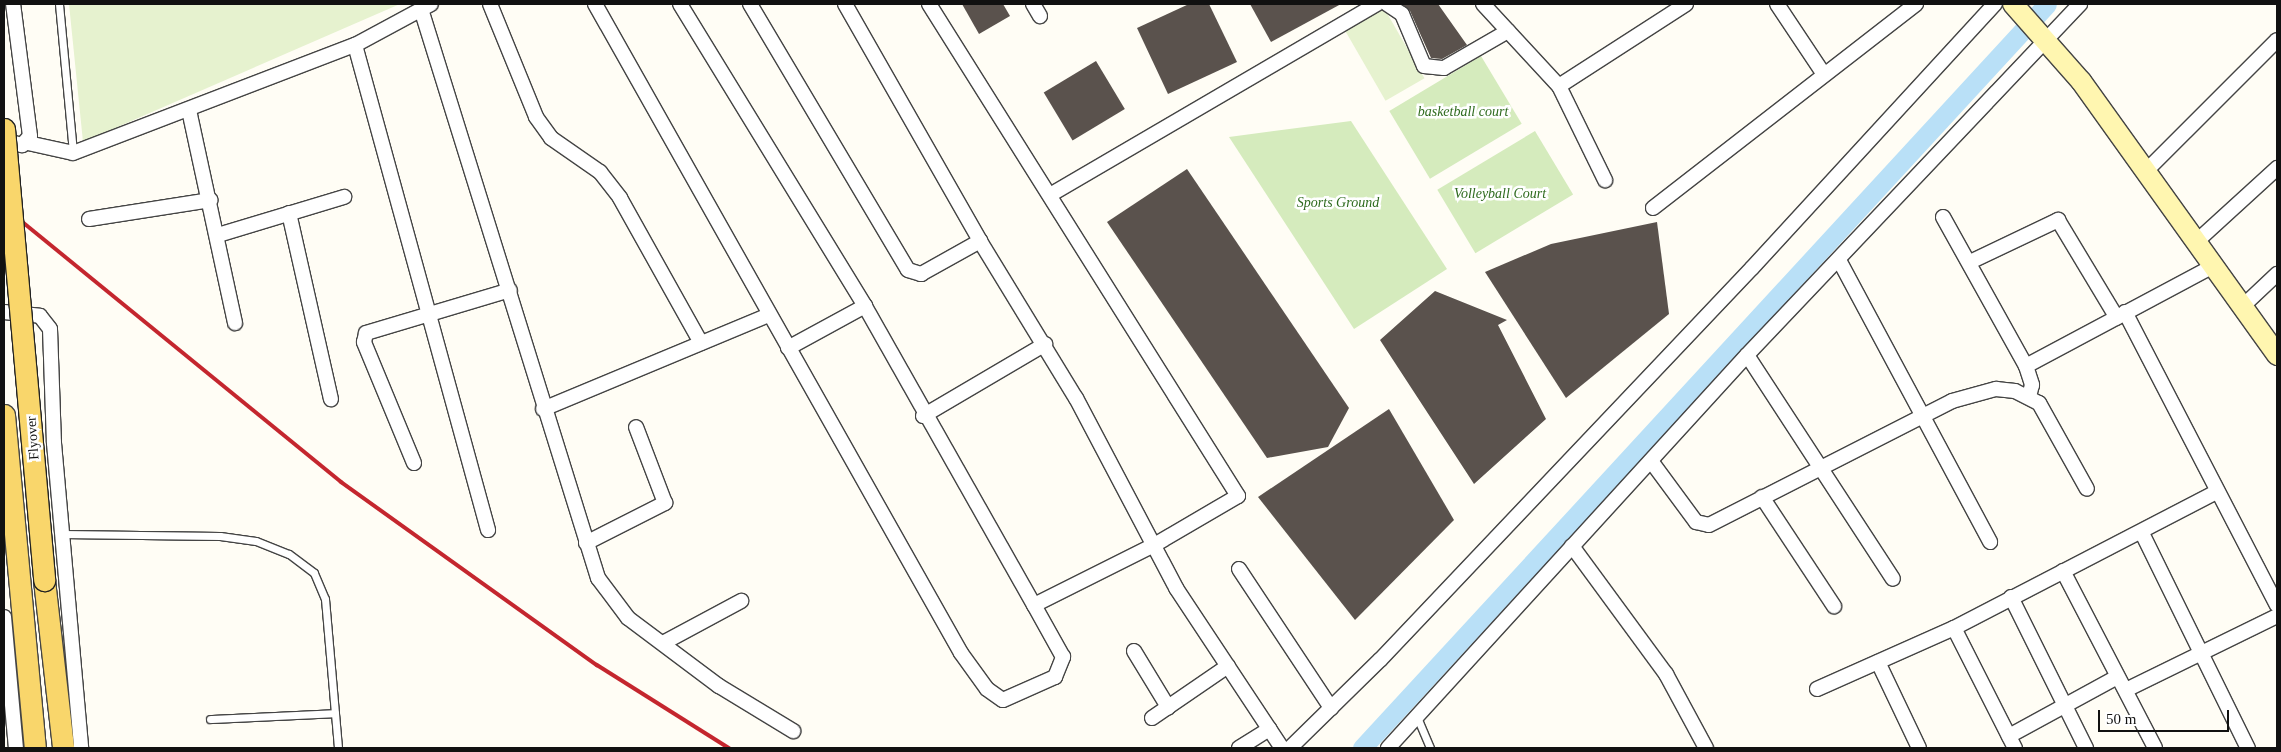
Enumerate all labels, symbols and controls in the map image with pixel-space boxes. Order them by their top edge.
park label: basketball court [1418,104,1508,120]
park label: Volleyball Court [1454,186,1546,202]
park label: Sports Ground [1297,195,1379,211]
street label: Flyover [23,416,43,460]
scale bar [2101,700,2232,732]
text: 50 m [2106,711,2136,727]

